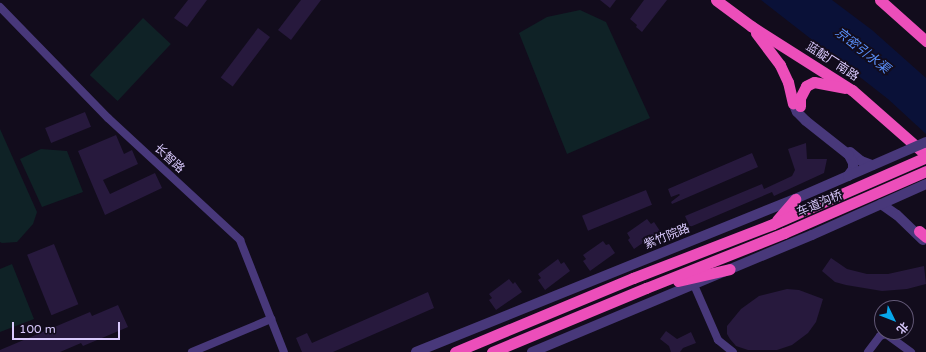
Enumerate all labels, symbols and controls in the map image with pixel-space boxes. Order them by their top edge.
water label: 京密引水渠 [832,25,892,77]
street label: 蓝靛厂南路 [803,40,861,84]
street label: 长智路 [151,141,187,177]
street label: 车道沟桥 [795,188,845,220]
street label: 紫竹院路 [642,221,692,253]
north arrow [874,300,914,340]
scale bar [14,314,122,340]
text: 北 [894,319,911,336]
text: 100 m [19,322,56,336]

